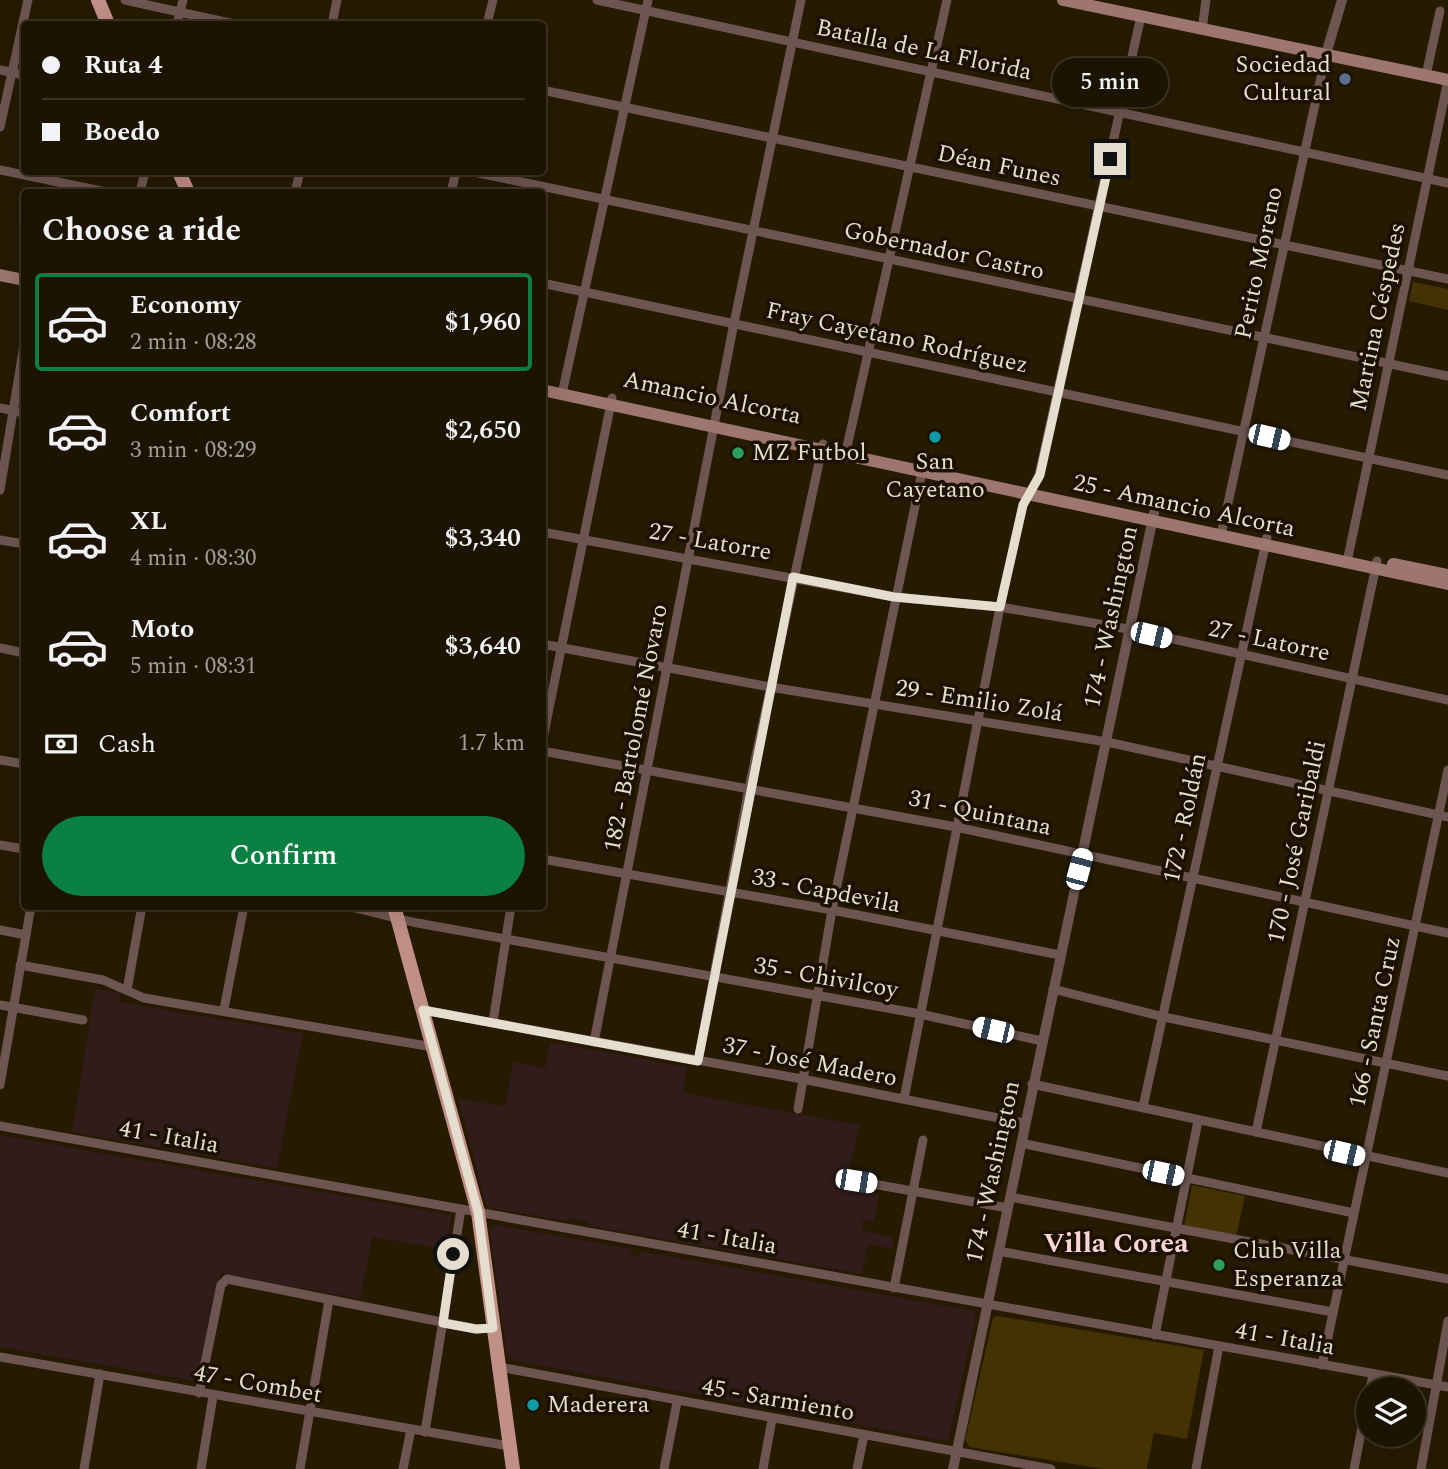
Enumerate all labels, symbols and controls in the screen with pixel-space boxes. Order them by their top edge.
street label: Batalla de La Florida [813,10,1036,91]
text: Ruta 4 [84,45,163,85]
place label: Sociedad Cultural [1236,47,1331,111]
callout: 5 min [1052,58,1168,106]
text: 5 min [1080,65,1140,100]
marker: Sociedad Cultural [1337,71,1353,87]
text: Boedo [84,112,160,152]
street label: Déan Funes [934,135,1064,197]
route end [1094,143,1126,175]
street label: Perito Moreno [1225,183,1293,343]
text: Choose a ride [42,206,241,255]
street label: Gobernador Castro [840,212,1048,290]
street label: Martina Céspedes [1340,219,1416,415]
text: Economy [130,285,240,325]
icon: car [46,291,109,354]
street label: Fray Cayetano Rodríguez [762,293,1032,383]
text: $1,960 [445,302,521,342]
text: 2 min · 08:28 [130,325,257,360]
street label: Amancio Alcorta [620,362,805,434]
text: Comfort [130,393,231,433]
icon: car [46,399,109,462]
text: $2,650 [445,410,521,450]
car [1247,422,1292,452]
marker: San Cayetano [927,429,943,445]
text: 3 min · 08:29 [130,433,257,468]
place label: MZ Futbol [752,435,867,471]
place label: San Cayetano [885,444,985,508]
marker: MZ Futbol [730,445,746,461]
street label: 25 - Amancio Alcorta [1070,465,1299,547]
text: XL [130,501,167,541]
icon: car [46,507,109,570]
street label: 27 - Latorre [646,514,774,570]
text: $3,340 [445,518,521,558]
street label: 174 - Washington [1074,522,1148,712]
text: 4 min · 08:30 [130,541,257,576]
street label: 182 - Bartolomé Novaro [594,601,678,855]
text: Moto [130,609,194,649]
street label: 27 - Latorre [1205,610,1333,672]
icon: car [46,615,109,678]
car [1129,620,1174,650]
text: $3,640 [445,626,521,666]
text: 5 min · 08:31 [130,649,257,684]
street label: 29 - Emilio Zolá [893,670,1066,732]
text: Cash [98,724,156,764]
icon: cash [42,725,80,763]
text: 1.7 km [458,726,525,761]
street label: 170 - José Garibaldi [1258,737,1336,947]
street label: 172 - Roldán [1154,750,1216,886]
street label: 31 - Quintana [905,780,1055,846]
button: Confirm [42,816,525,896]
car [1064,846,1095,892]
street label: 33 - Capdevila [749,859,904,923]
street label: 166 - Santa Cruz [1339,933,1411,1111]
street label: 35 - Chivilcoy [751,948,902,1009]
car [971,1015,1016,1045]
street label: 37 - José Madero [720,1027,900,1097]
street label: 174 - Washington [956,1077,1030,1267]
street label: 41 - Italia [116,1111,222,1164]
car [1322,1138,1367,1168]
car [1141,1158,1186,1188]
car [834,1167,879,1195]
street label: 41 - Italia [674,1212,780,1265]
district label: Villa Corea [1043,1222,1189,1265]
place label: Club Villa Esperanza [1233,1233,1343,1297]
route start [437,1238,469,1270]
marker: Club Villa Esperanza [1211,1257,1227,1273]
street label: 41 - Italia [1232,1313,1338,1366]
street label: 47 - Combet [191,1355,325,1413]
street label: 45 - Sarmiento [699,1369,857,1431]
map controls [1356,1377,1426,1447]
button: layers [1356,1377,1426,1447]
place label: Maderera [547,1387,650,1423]
marker: Maderera [525,1397,541,1413]

